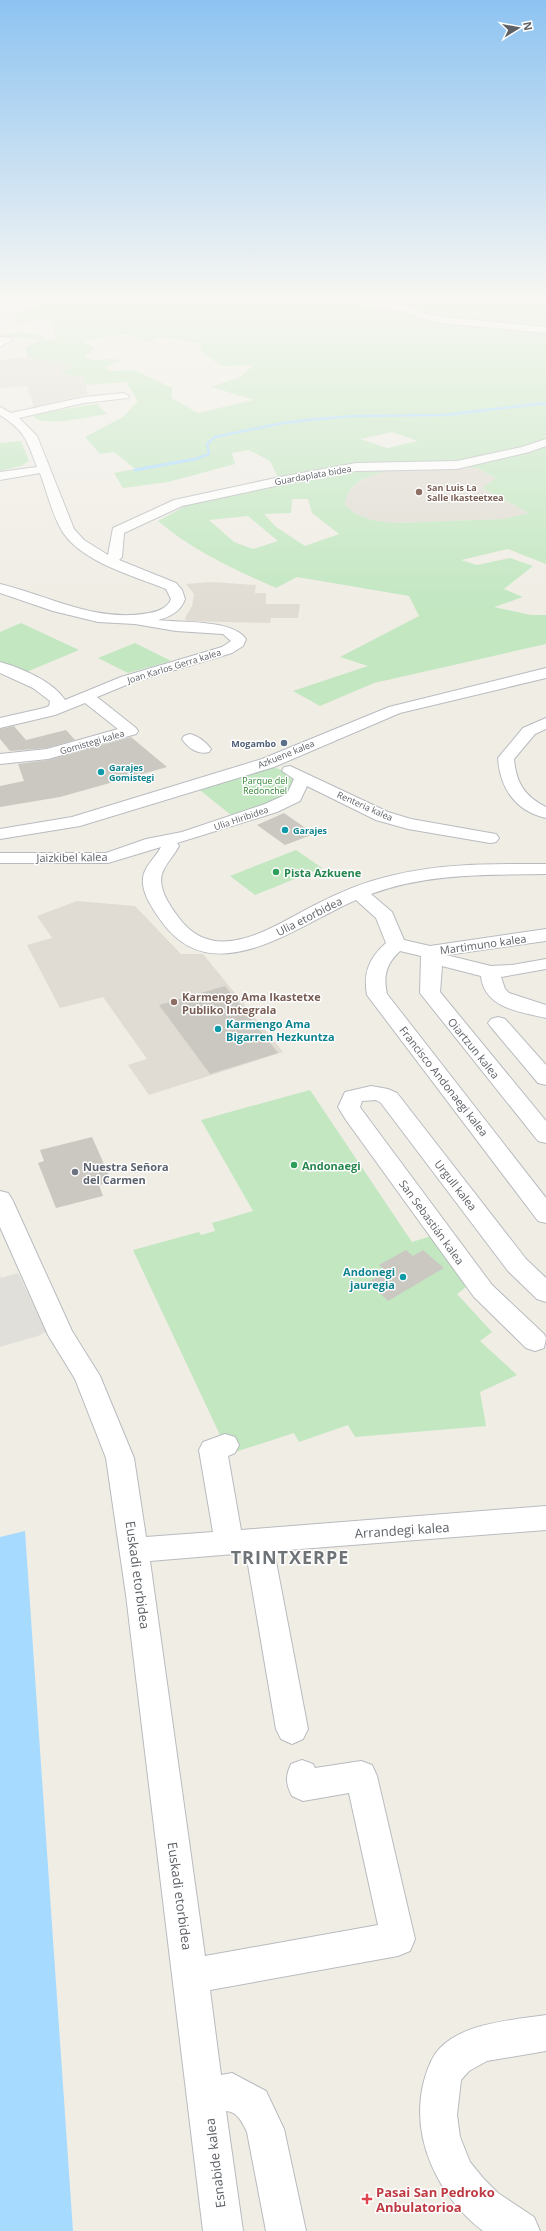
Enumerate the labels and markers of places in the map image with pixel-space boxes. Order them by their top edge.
place label: San Luis La Salle Ikasteetxea [427,481,503,504]
marker: San Luis La Salle Ikasteetxea [414,487,424,497]
place label: Mogambo [231,737,276,750]
marker: Mogambo [279,738,289,748]
place label: Garajes Gomistegi [109,761,154,784]
marker: Garajes Gomistegi [96,767,106,777]
place label: Garajes [293,824,328,837]
marker: Garajes [280,825,290,835]
place label: Pista Azkuene [284,865,362,880]
marker: Pista Azkuene [271,867,281,877]
place label: Karmengo Ama Ikastetxe Publiko Integrala [182,989,321,1017]
marker: Karmengo Ama Ikastetxe Publiko Integrala [169,997,179,1007]
place label: Karmengo Ama Bigarren Hezkuntza [226,1016,335,1044]
marker: Karmengo Ama Bigarren Hezkuntza [213,1024,223,1034]
place label: Andonaegi [302,1158,361,1173]
place label: Nuestra Señora del Carmen [83,1159,169,1187]
marker: Andonaegi [289,1160,299,1170]
marker: Nuestra Señora del Carmen [70,1167,80,1177]
place label: Andonegi jauregia [343,1264,395,1292]
marker: Andonegi jauregia [398,1272,408,1282]
place label: Pasai San Pedroko Anbulatorioa [376,2183,495,2216]
marker: Pasai San Pedroko Anbulatorioa [361,2193,373,2205]

